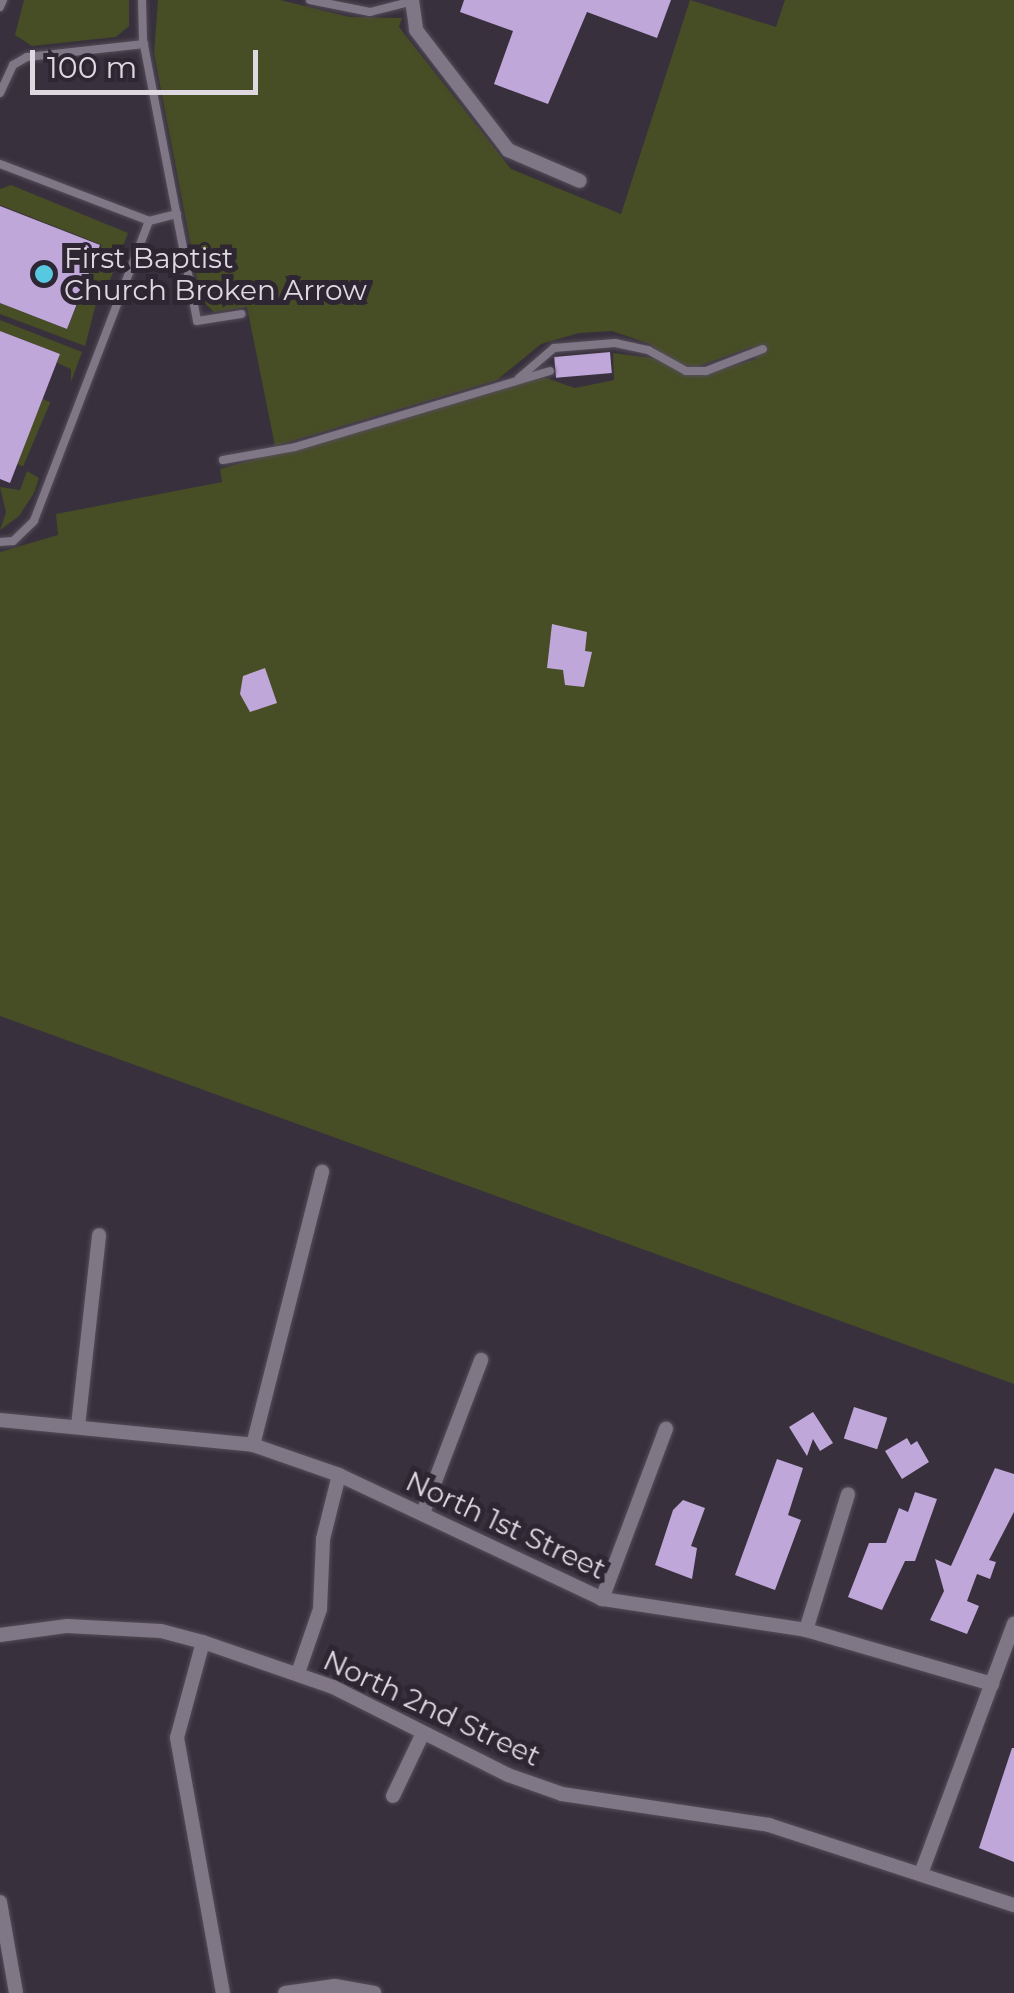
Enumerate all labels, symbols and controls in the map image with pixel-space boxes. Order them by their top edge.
scale bar [35,30,262,92]
text: 100 m [47,49,137,86]
place label: First Baptist Church Broken Arrow [64,241,367,307]
marker: First Baptist Church Broken Arrow [33,263,55,285]
street label: North 1st Street [401,1464,611,1586]
street label: North 2nd Street [318,1643,546,1773]

